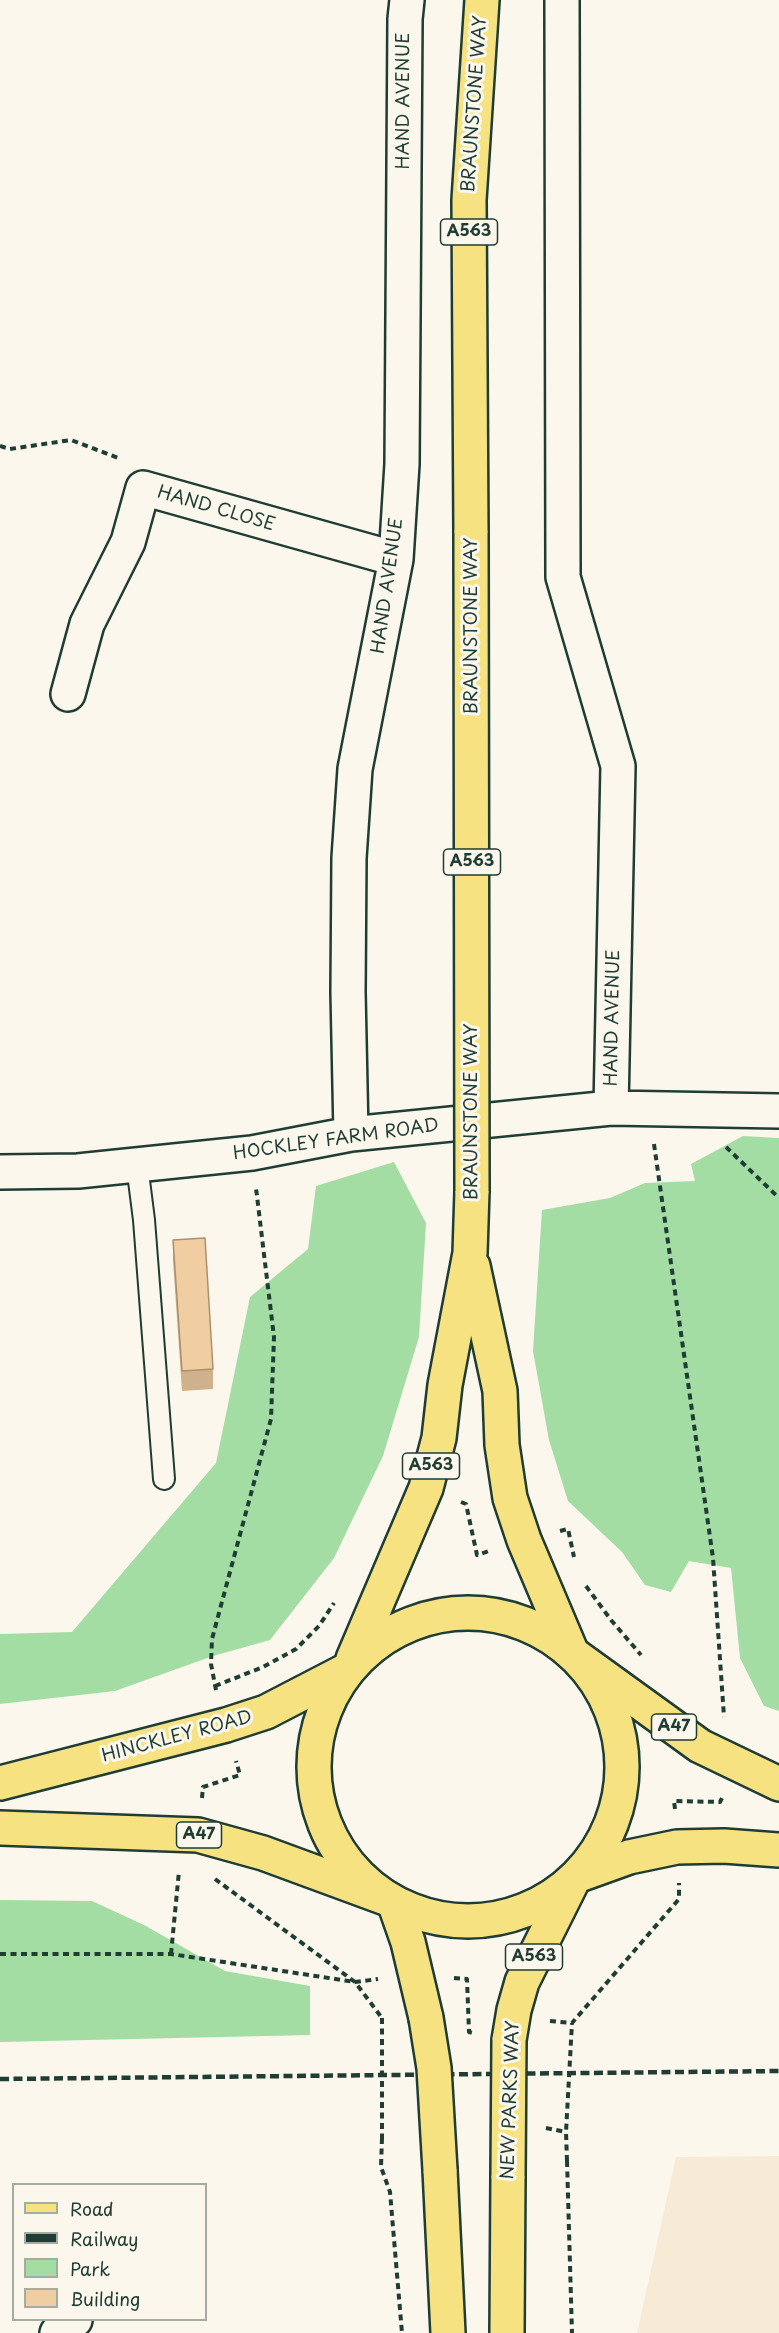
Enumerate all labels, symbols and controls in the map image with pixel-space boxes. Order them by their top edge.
street label: BRAUNSTONE WAY [458,15,492,193]
street label: HAND AVENUE [393,33,415,169]
road number: A563 [440,219,498,245]
street label: HAND CLOSE [155,482,277,536]
street label: HAND AVENUE [368,517,408,655]
street label: BRAUNSTONE WAY [461,538,483,714]
road number: A563 [444,849,500,875]
street label: HAND AVENUE [601,949,625,1087]
street label: BRAUNSTONE WAY [461,1024,483,1200]
street label: HOCKLEY FARM ROAD [232,1115,440,1165]
road number: A563 [402,1453,460,1479]
street label: HINCKLEY ROAD [99,1707,255,1767]
road number: A47 [652,1714,696,1740]
road number: A47 [176,1822,222,1848]
road number: A563 [506,1944,562,1970]
street label: NEW PARKS WAY [497,2020,525,2180]
legend [12,2183,207,2321]
text: Road [70,2195,114,2222]
text: Railway [70,2225,138,2252]
text: Park [70,2255,110,2282]
text: Building [70,2285,140,2312]

